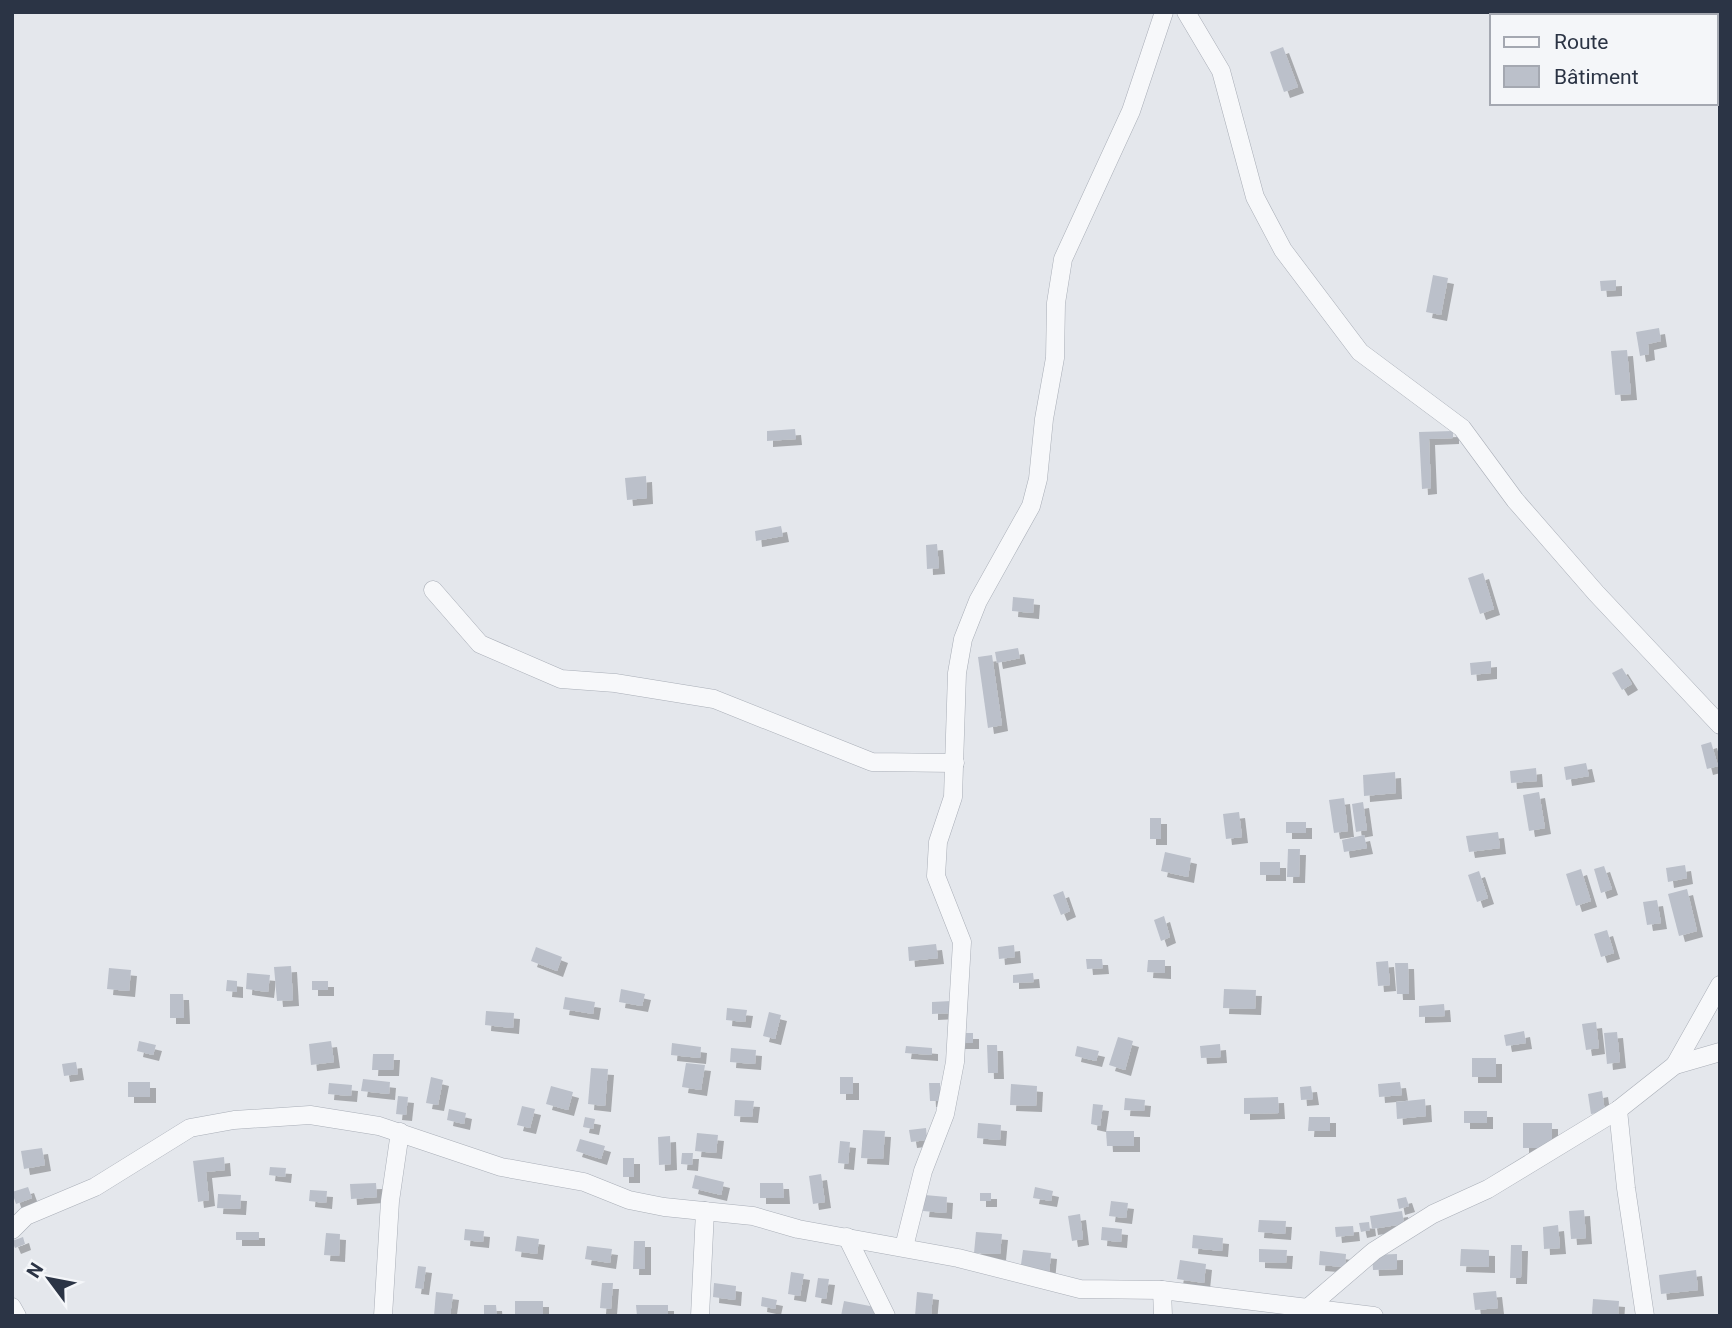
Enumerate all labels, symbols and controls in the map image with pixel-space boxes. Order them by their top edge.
legend [1490,14,1718,105]
text: Route [1554,30,1609,54]
text: Bâtiment [1554,65,1639,89]
north arrow [14,1244,84,1314]
text: N [22,1258,48,1282]

